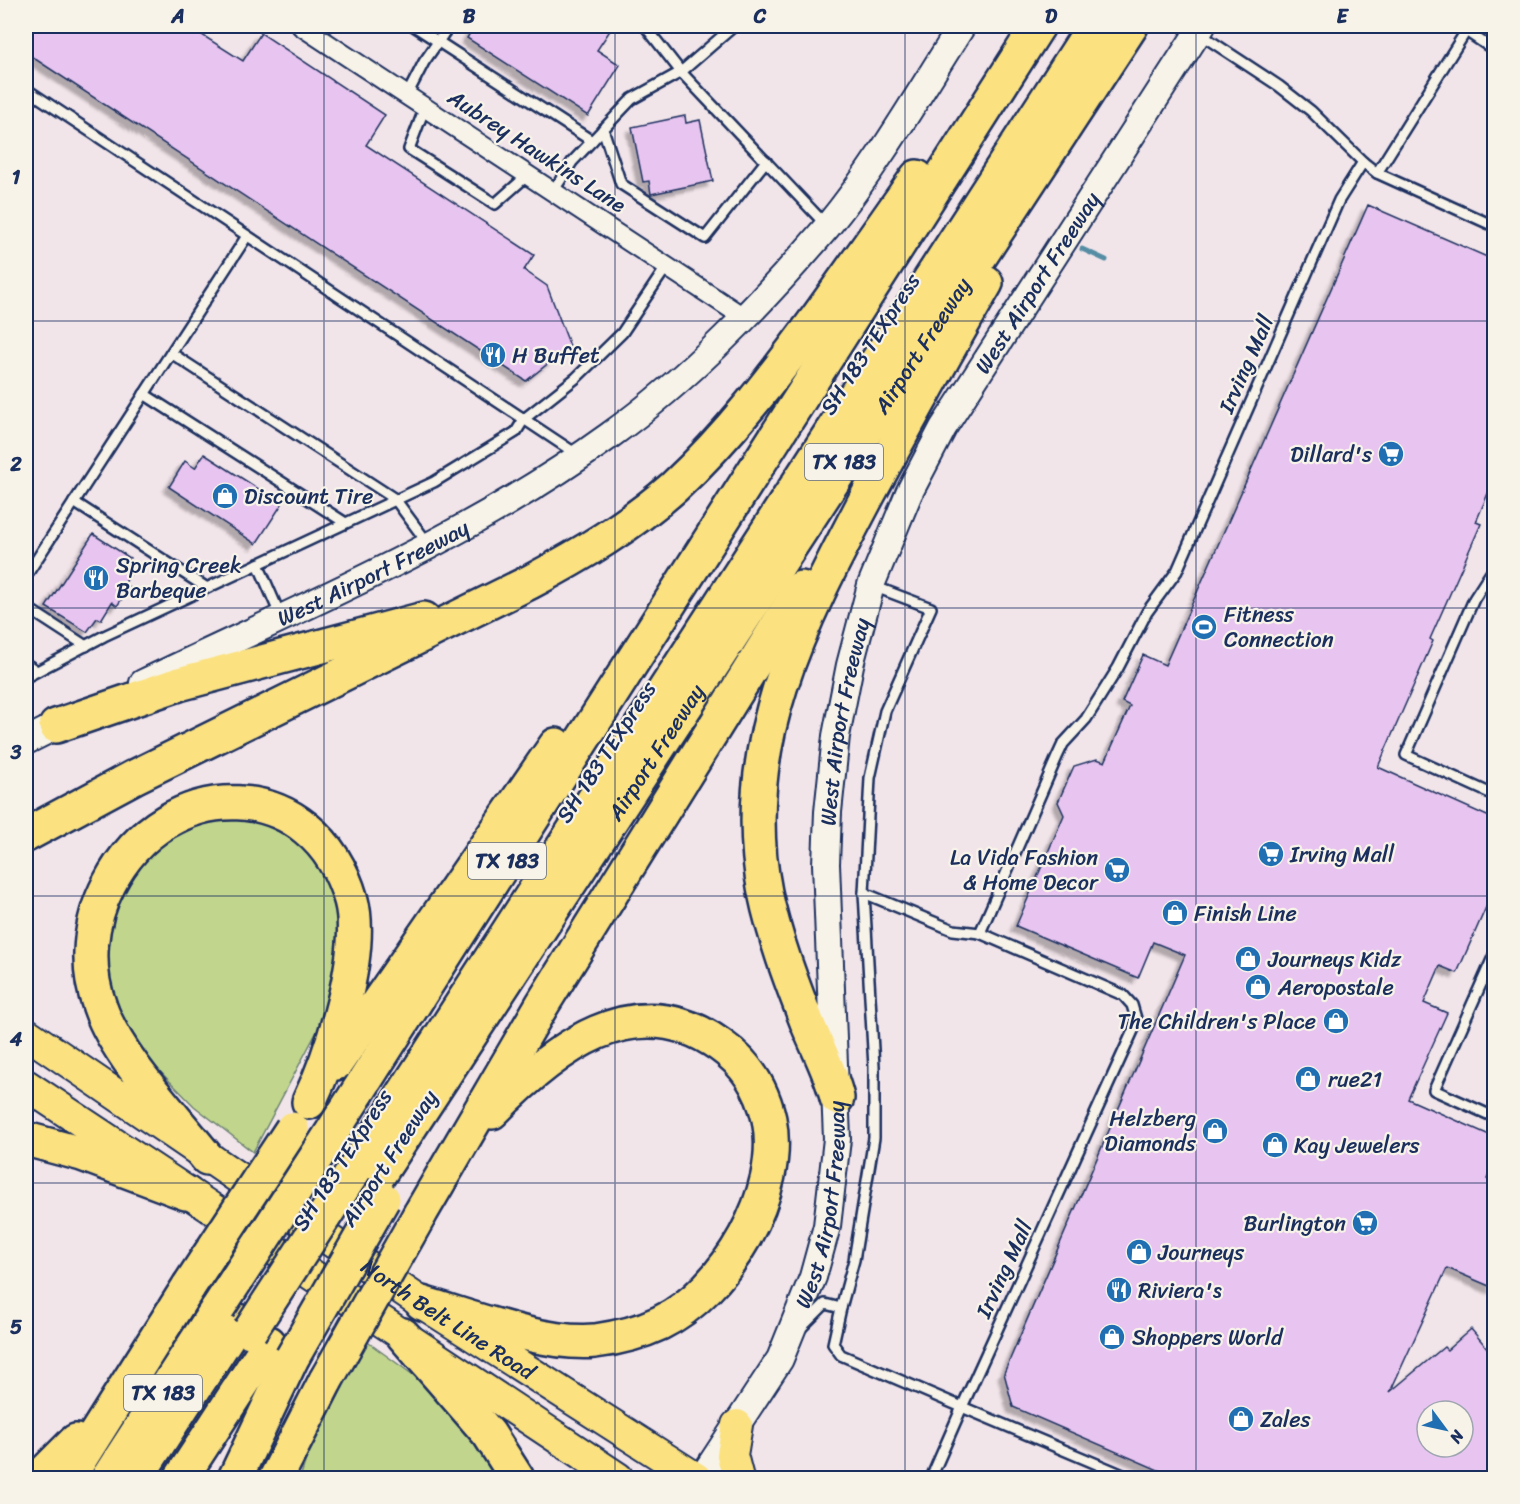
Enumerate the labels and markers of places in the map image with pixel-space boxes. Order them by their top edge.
place label: H Buffet [512,336,600,375]
restaurant icon: H Buffet [478,340,508,370]
place label: Dillard's [1290,435,1373,474]
supermarket icon: Dillard's [1376,439,1406,469]
place label: Discount Tire [244,477,373,516]
shop icon: Discount Tire [210,481,240,511]
place label: Spring Creek Barbeque [116,546,242,610]
restaurant icon: Spring Creek Barbeque [81,563,111,593]
place label: Fitness Connection [1224,595,1334,659]
sports icon: Fitness Connection [1189,612,1219,642]
place label: Irving Mall [1289,835,1395,874]
place label: La Vida Fashion & Home Decor [950,838,1099,902]
supermarket icon: Irving Mall [1256,839,1286,869]
supermarket icon: La Vida Fashion & Home Decor [1102,855,1132,885]
place label: Finish Line [1194,894,1297,933]
shop icon: Finish Line [1160,898,1190,928]
place label: Journeys Kidz [1267,940,1402,979]
shop icon: Journeys Kidz [1233,944,1263,974]
place label: Aeropostale [1277,968,1394,1007]
shop icon: Aeropostale [1243,972,1273,1002]
place label: The Children's Place [1117,1002,1316,1041]
shop icon: The Children's Place [1321,1006,1351,1036]
place label: rue21 [1328,1060,1382,1099]
shop icon: rue21 [1293,1064,1323,1094]
place label: Helzberg Diamonds [1104,1099,1197,1163]
shop icon: Helzberg Diamonds [1200,1116,1230,1146]
place label: Kay Jewelers [1294,1126,1421,1165]
shop icon: Kay Jewelers [1260,1130,1290,1160]
place label: Burlington [1243,1204,1346,1243]
supermarket icon: Burlington [1350,1208,1380,1238]
place label: Journeys [1157,1233,1245,1272]
shop icon: Journeys [1124,1237,1154,1267]
place label: Riviera's [1138,1271,1222,1310]
restaurant icon: Riviera's [1104,1275,1134,1305]
place label: Shoppers World [1132,1318,1284,1357]
shop icon: Shoppers World [1097,1322,1127,1352]
place label: Zales [1260,1400,1312,1439]
shop icon: Zales [1226,1404,1256,1434]

